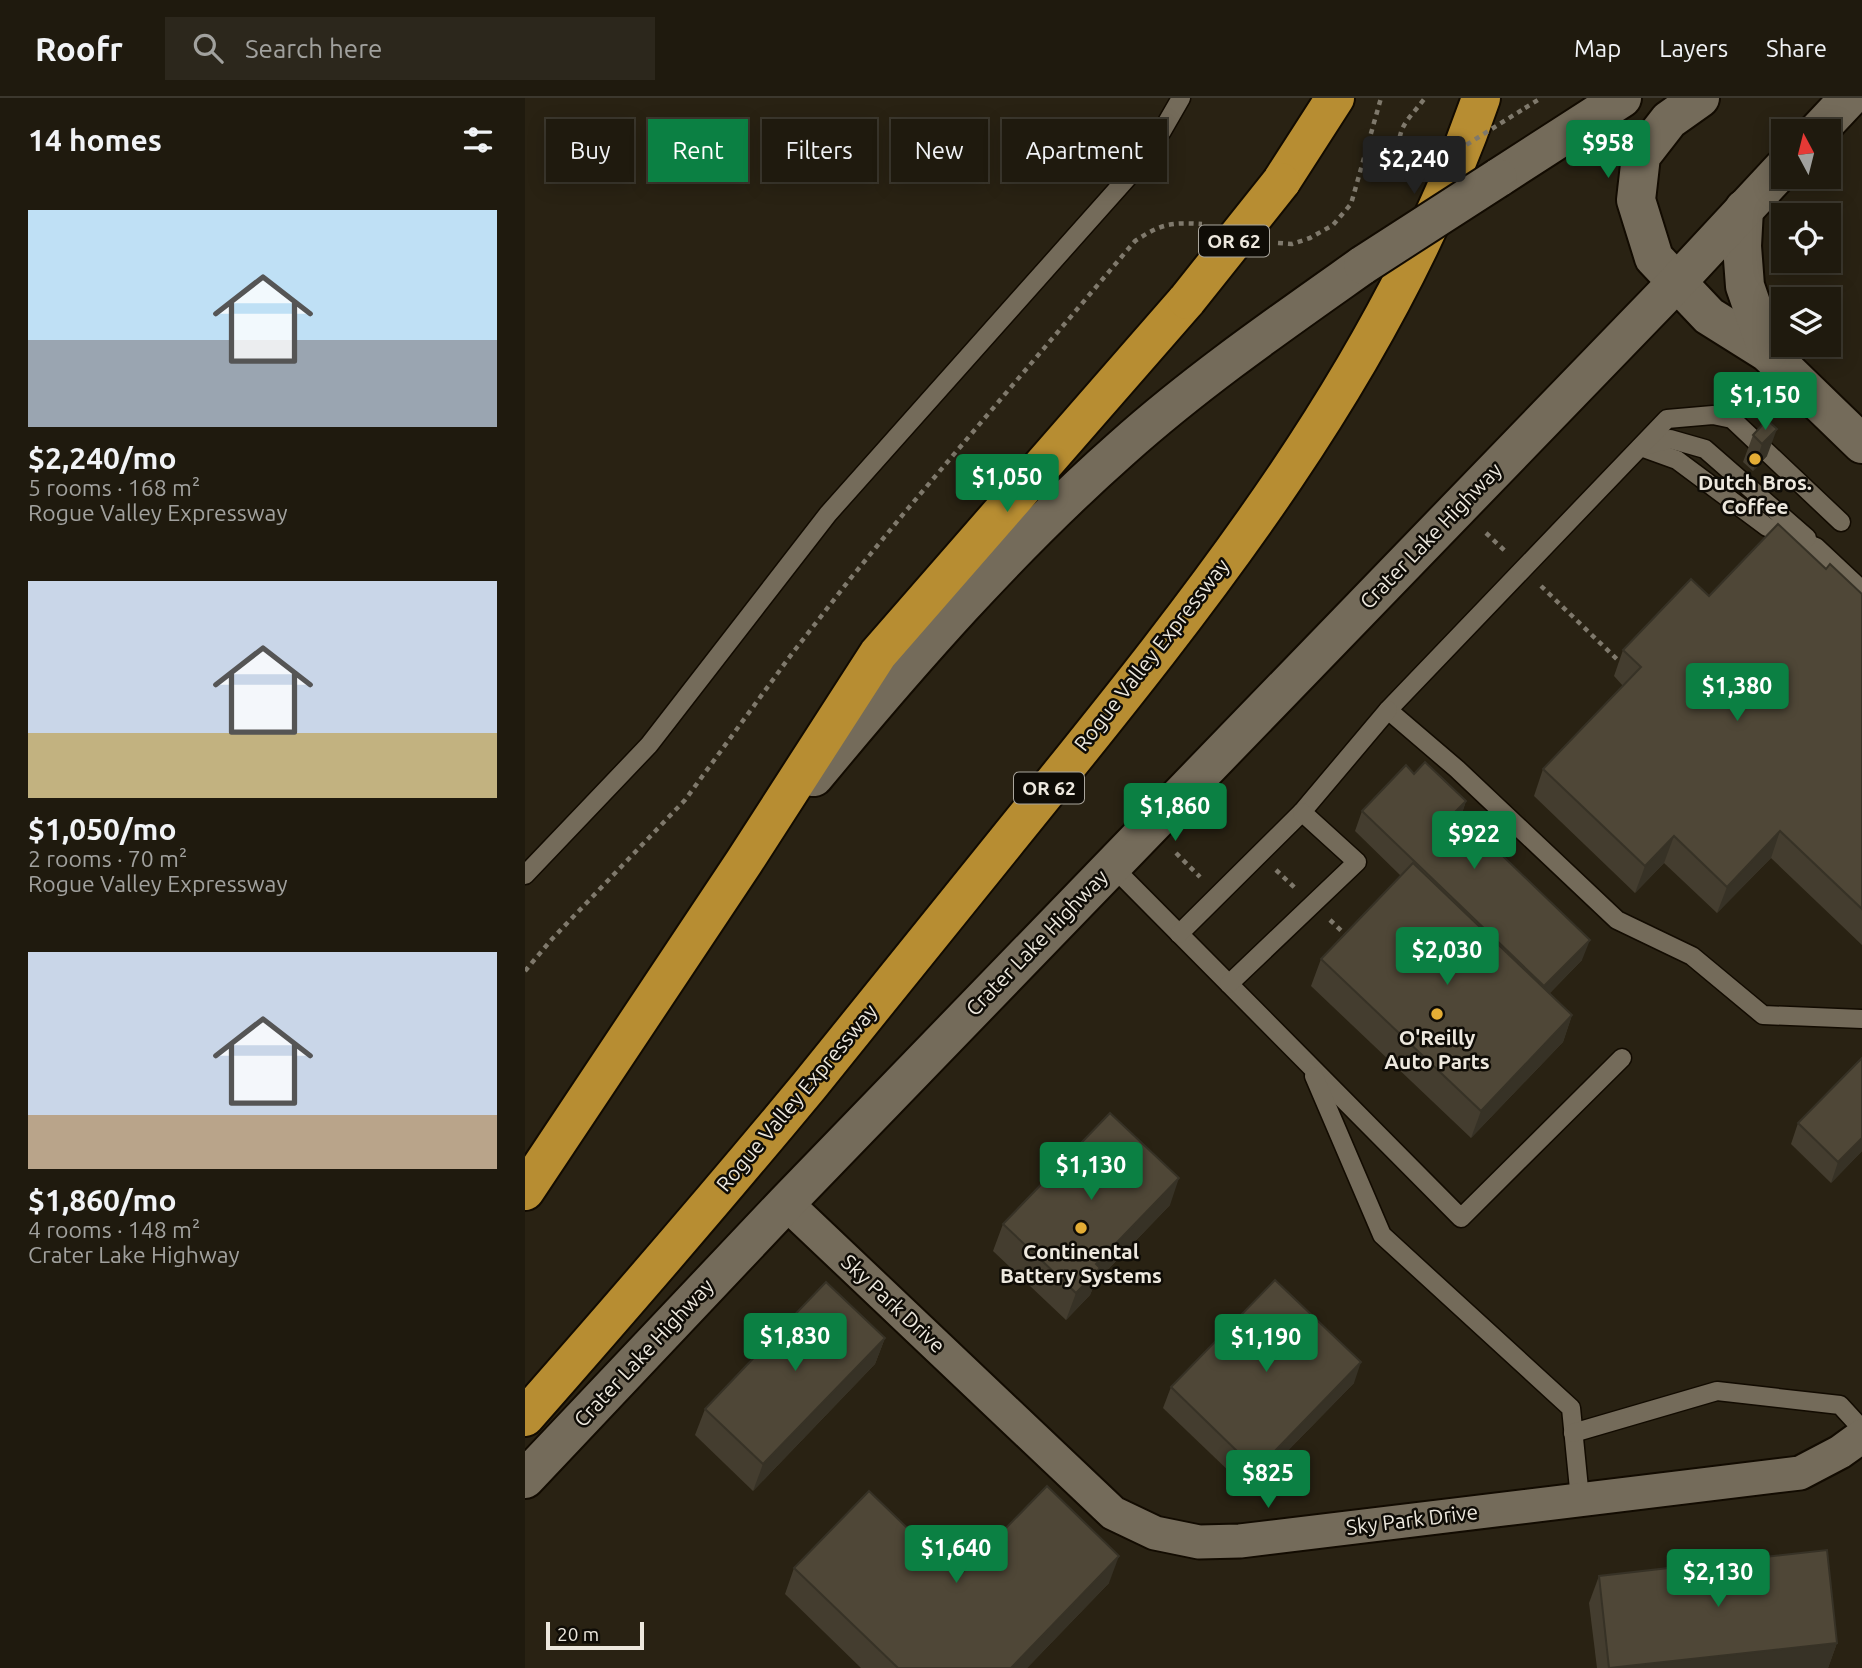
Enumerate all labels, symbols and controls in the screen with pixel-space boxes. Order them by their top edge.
search box [165,17,655,80]
icon: search [189,29,227,67]
text: Roofr [35,30,123,67]
text: Search here [245,34,382,63]
text: Map [1574,35,1621,62]
text: Layers [1659,35,1728,62]
text: Share [1766,35,1827,62]
chip: Buy [546,119,634,182]
chip: Rent [648,119,748,182]
chip: Filters [762,119,877,182]
chip: New [891,119,988,182]
chip: Apartment [1002,119,1167,182]
north arrow [1771,119,1841,189]
map controls [1771,119,1841,357]
pin: $958 [1567,120,1649,180]
icon: filters [459,121,497,159]
text: 14 homes [28,123,162,157]
text: $958 [1582,130,1634,155]
pin: $2,240 [1357,136,1471,196]
text: $2,240 [1379,146,1449,171]
button: locate [1771,203,1841,273]
road number: OR 62 [1199,225,1269,256]
icon: home [200,256,326,382]
button: layers [1771,287,1841,357]
pin: $1,150 [1708,372,1822,432]
text: $1,150 [1730,382,1800,407]
text: $2,240/mo [28,441,177,475]
marker: Dutch Bros. Coffee [1747,451,1763,467]
pin: $1,050 [950,454,1064,514]
street label: Crater Lake Highway [1355,457,1506,613]
text: $1,050 [972,464,1042,489]
place label: Dutch Bros. Coffee [1698,470,1812,518]
text: 5 rooms · 168 m² [28,475,200,500]
text: Rogue Valley Expressway [28,500,287,525]
street label: Rogue Valley Expressway [1069,554,1234,755]
icon: home [200,627,326,753]
pin: $1,380 [1680,664,1794,723]
text: $1,380 [1702,673,1772,698]
road number: OR 62 [1014,772,1084,804]
pin: $1,860 [1118,784,1232,843]
text: $1,860 [1140,793,1210,818]
text: $1,050/mo [28,812,177,846]
pin: $922 [1433,812,1515,871]
text: $922 [1448,821,1500,846]
text: 2 rooms · 70 m² [28,846,187,871]
street label: Crater Lake Highway [961,864,1112,1020]
text: Rogue Valley Expressway [28,871,287,896]
pin: $2,030 [1390,928,1504,987]
text: $2,030 [1412,937,1482,962]
icon: home [200,998,326,1124]
street label: Rogue Valley Expressway [711,999,882,1196]
marker: O'Reilly Auto Parts [1429,1006,1445,1022]
place label: O'Reilly Auto Parts [1384,1025,1490,1073]
pin: $1,130 [1034,1142,1148,1202]
text: $1,130 [1056,1152,1126,1177]
text: $1,860/mo [28,1183,177,1217]
text: 4 rooms · 148 m² [28,1217,200,1242]
marker: Continental Battery Systems [1073,1220,1089,1236]
place label: Continental Battery Systems [1000,1239,1162,1287]
text: Crater Lake Highway [28,1242,240,1267]
street label: Sky Park Drive [837,1249,950,1357]
street label: Crater Lake Highway [569,1273,718,1431]
pin: $1,830 [738,1314,852,1373]
pin: $1,190 [1209,1314,1323,1374]
text: $1,830 [760,1323,830,1348]
text: $1,190 [1231,1324,1301,1349]
pin: $825 [1227,1450,1309,1510]
text: $825 [1242,1460,1294,1485]
street label: Sky Park Drive [1345,1499,1479,1539]
pin: $1,640 [899,1526,1013,1585]
text: $1,640 [921,1535,991,1560]
pin: $2,130 [1661,1550,1775,1609]
text: $2,130 [1683,1559,1753,1584]
scale bar [546,1619,644,1651]
text: 20 m [557,1623,599,1645]

